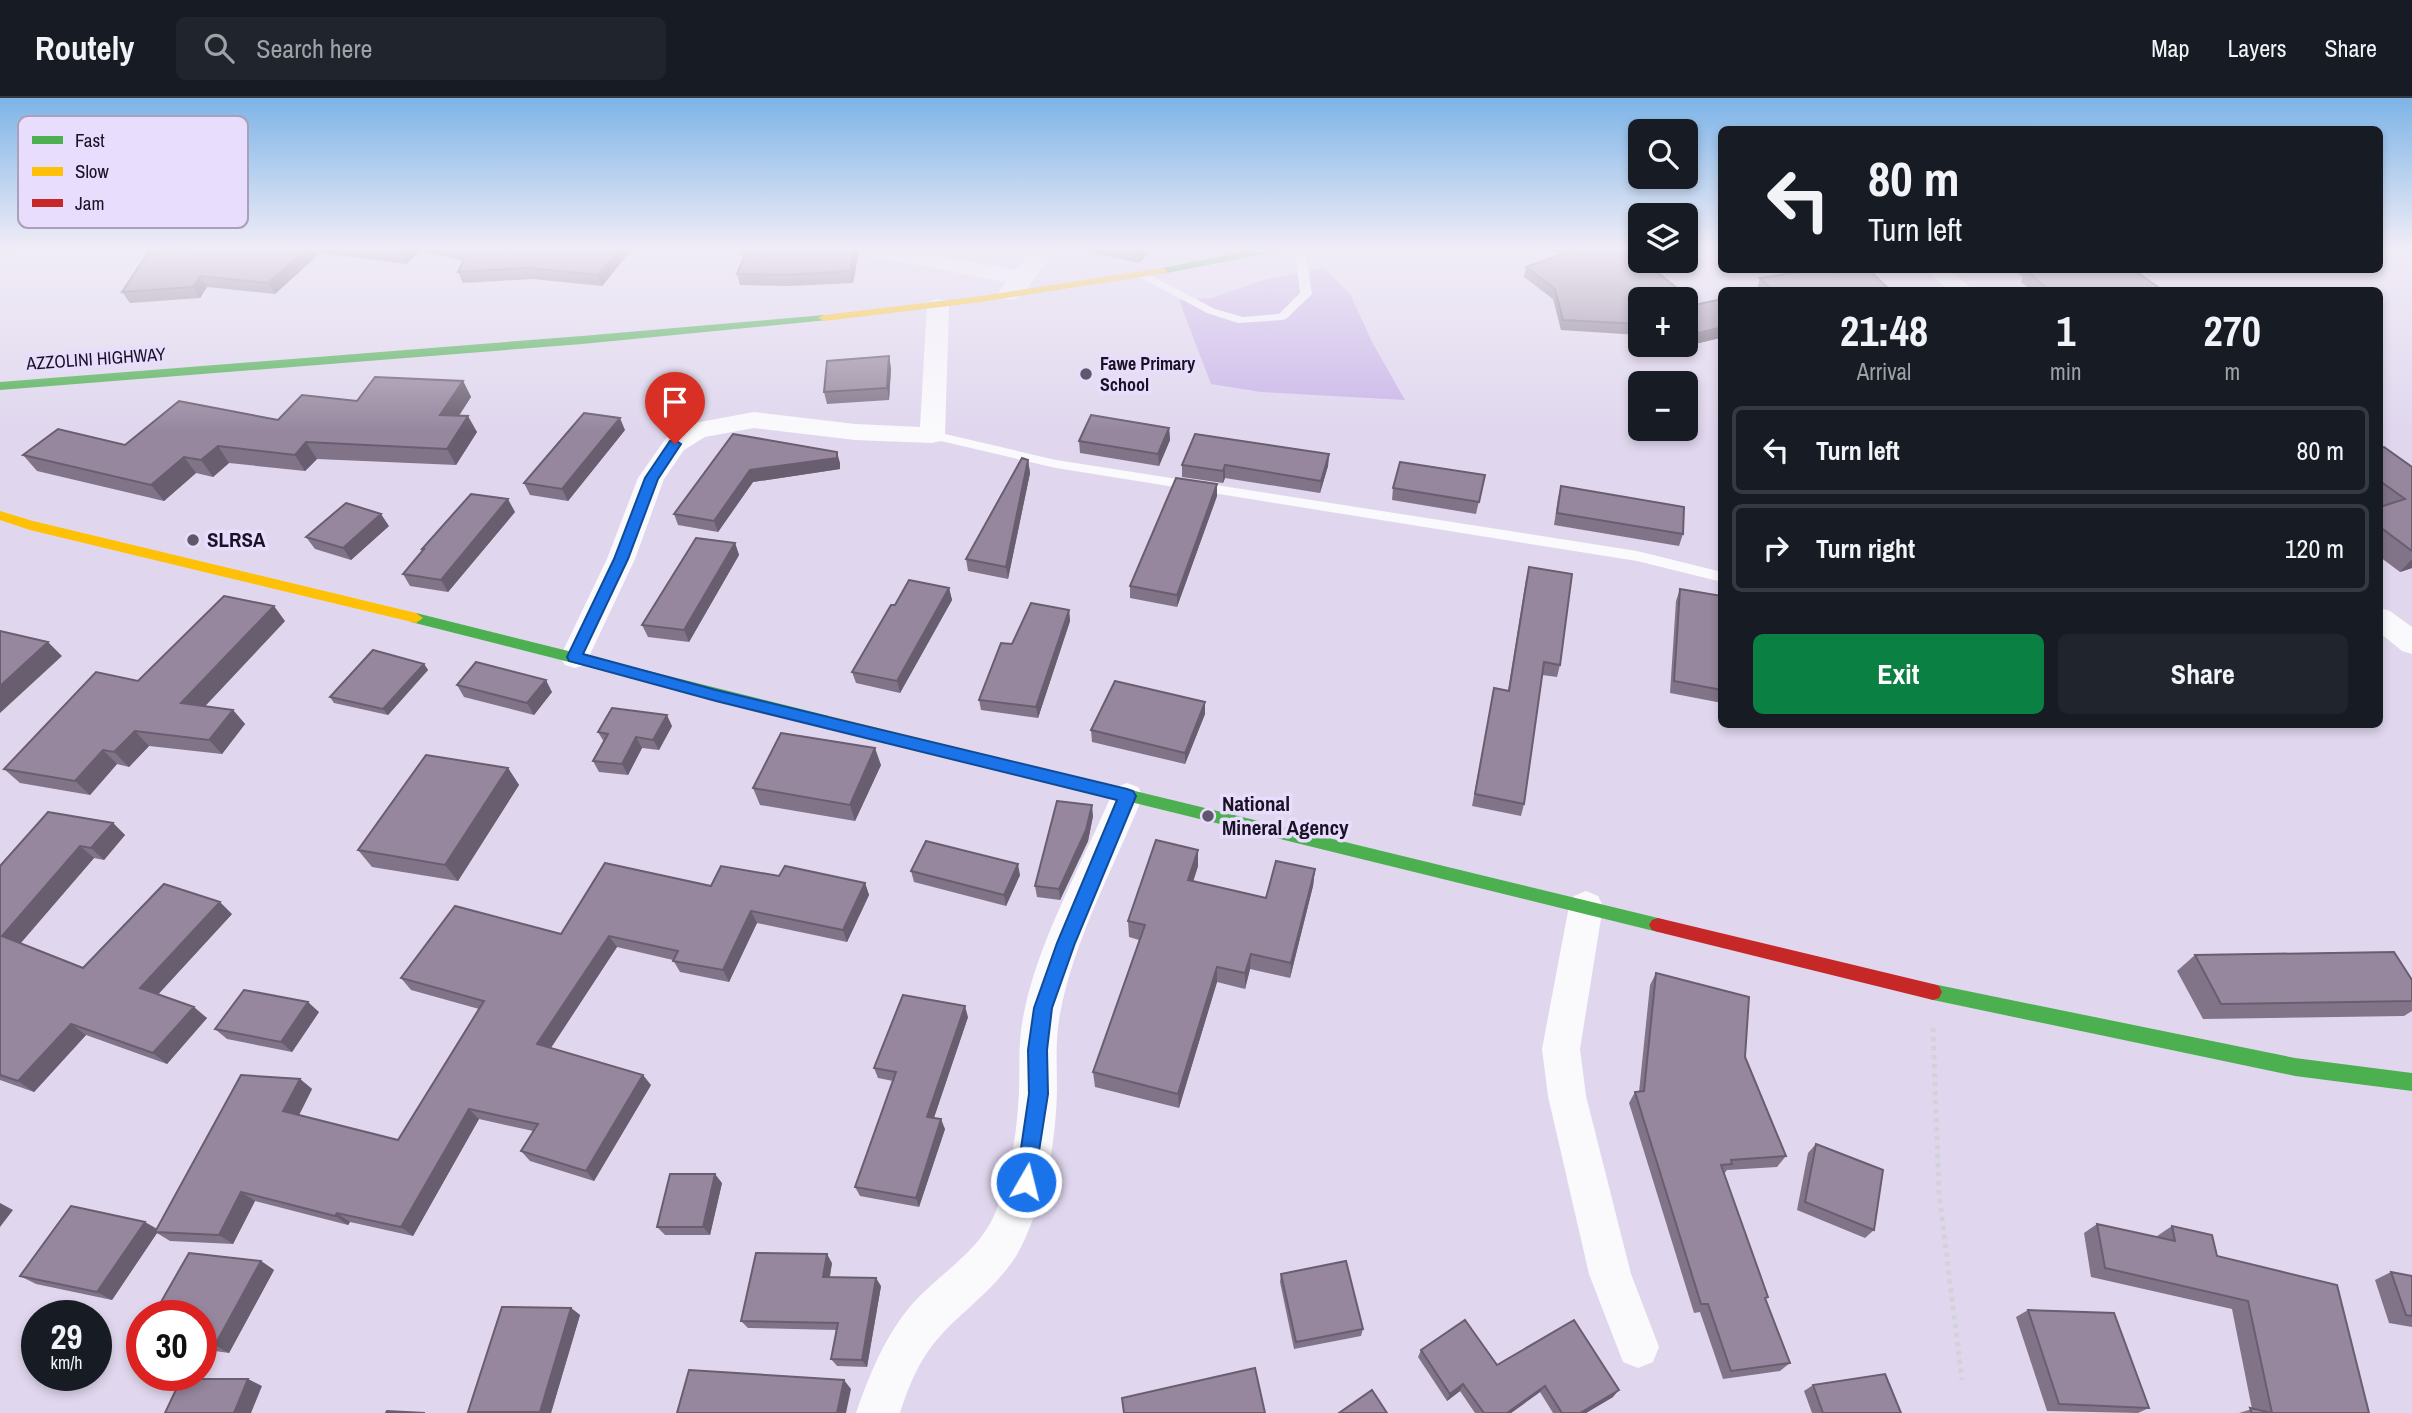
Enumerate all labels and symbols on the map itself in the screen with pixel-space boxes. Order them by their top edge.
legend [18,116,248,228]
text: Fast [75,127,105,153]
text: Slow [75,158,110,184]
text: Jam [75,190,104,216]
street label: AZZOLINI HIGHWAY [25,341,167,376]
place label: Fawe Primary School [1100,351,1196,397]
marker: Fawe Primary School [1078,366,1094,382]
pin [645,372,705,444]
place label: SLRSA [207,525,266,554]
marker: SLRSA [185,532,201,548]
place label: National Mineral Agency [1222,789,1349,842]
marker: National Mineral Agency [1200,808,1216,824]
position arrow [989,1145,1063,1219]
speed limit sign: 30 [126,1300,217,1391]

